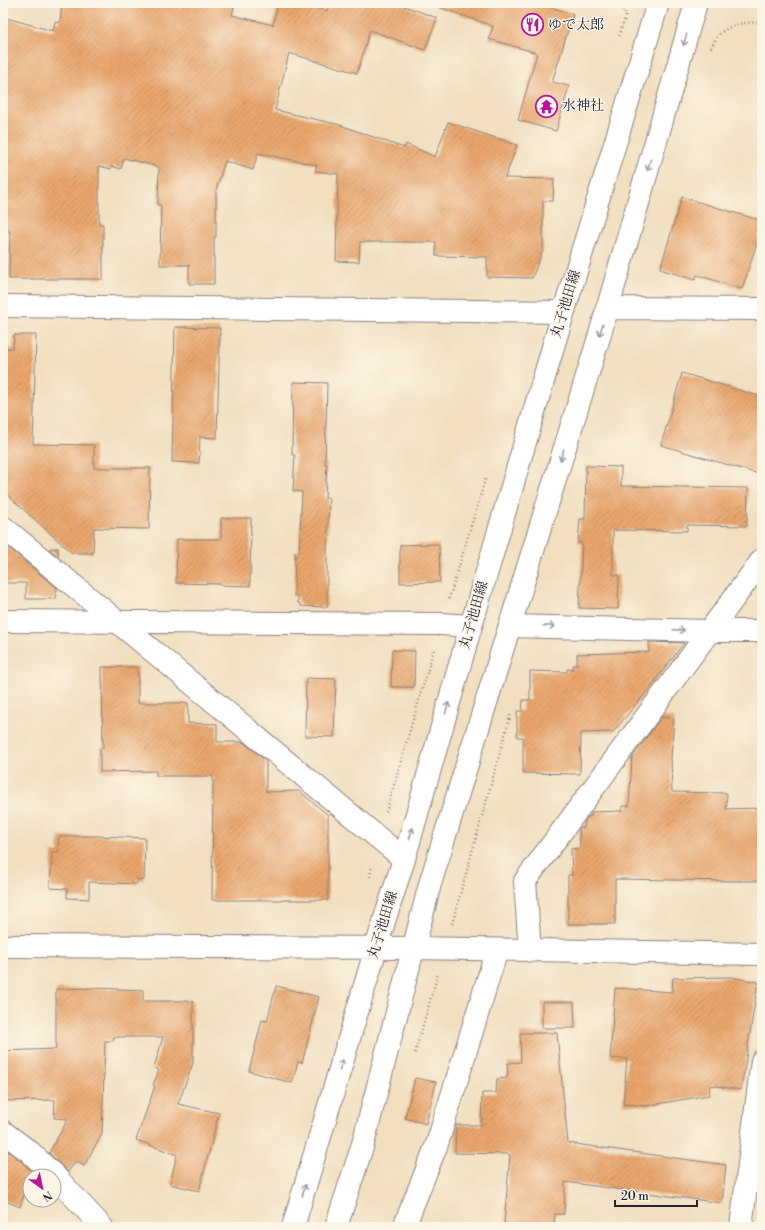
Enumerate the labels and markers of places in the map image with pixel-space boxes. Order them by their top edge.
restaurant icon: ゆで太郎 [520,12,546,38]
place label: ゆで太郎 [548,16,604,34]
temple icon: 水神社 [533,93,559,119]
place label: 水神社 [562,97,604,115]

